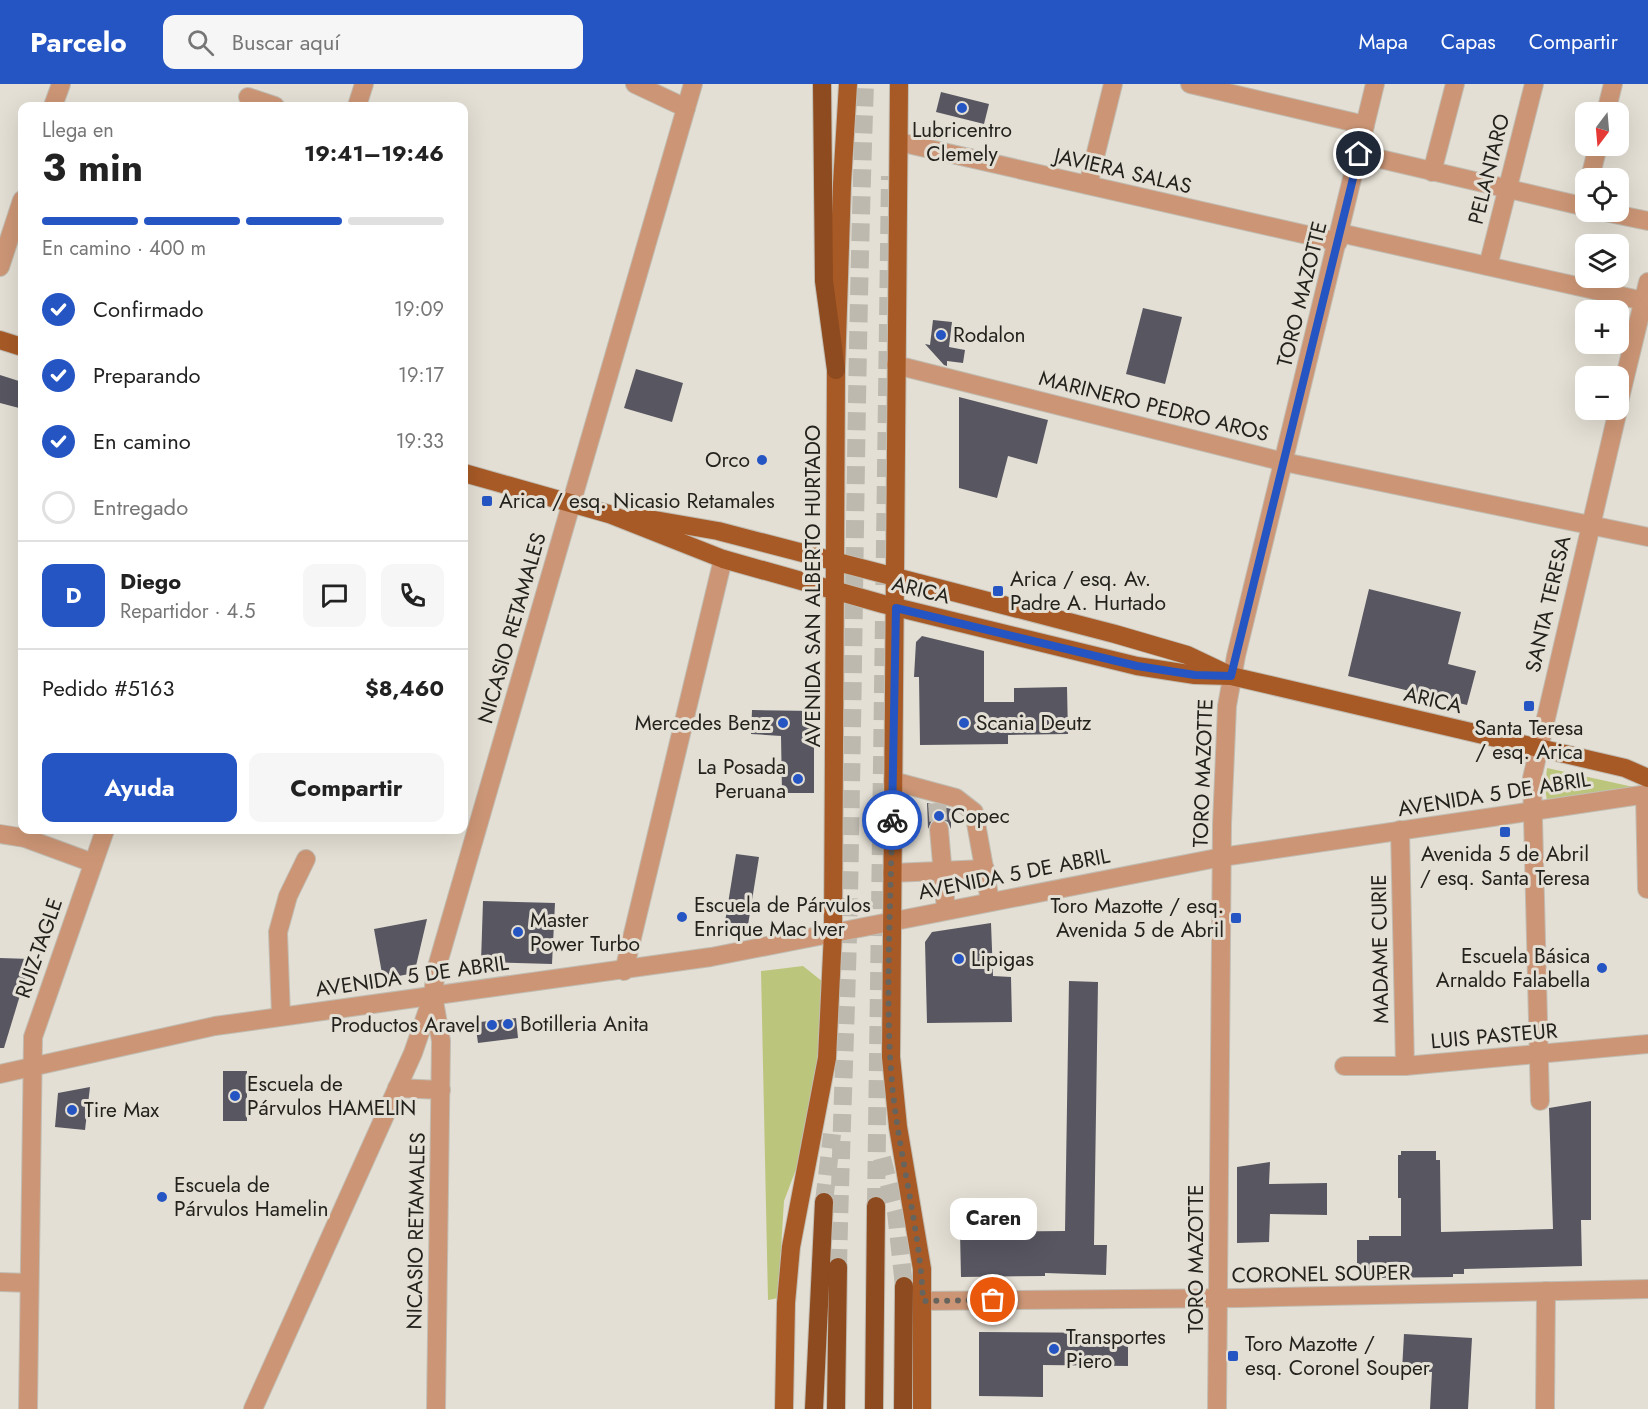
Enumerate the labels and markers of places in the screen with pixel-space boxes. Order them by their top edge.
marker: Lubricentro Clemely [955,101,969,115]
place label: Lubricentro Clemely [912,115,1012,169]
pin [1333,128,1384,179]
place label: Rodalon [953,320,1026,350]
marker: Rodalon [934,328,948,342]
place label: Orco [705,445,750,475]
marker: Orco [755,453,769,467]
place label: Arica / esq. Nicasio Retamales [499,486,775,516]
marker: Arica / esq. Nicasio Retamales [480,494,494,508]
place label: Arica / esq. Av. Padre A. Hurtado [1010,564,1166,618]
marker: Arica / esq. Av. Padre A. Hurtado [991,584,1005,598]
marker: Santa Teresa / esq. Arica [1522,699,1536,713]
place label: Mercedes Benz [635,708,771,738]
place label: Scania Deutz [976,708,1092,738]
place label: Santa Teresa / esq. Arica [1475,713,1583,767]
marker: Mercedes Benz [776,716,790,730]
marker: Scania Deutz [957,716,971,730]
place label: La Posada Peruana [697,752,786,806]
marker: La Posada Peruana [791,772,805,786]
place label: Copec [951,801,1010,831]
marker: Copec [932,809,946,823]
marker: Avenida 5 de Abril / esq. Santa Teresa [1498,825,1512,839]
place label: Avenida 5 de Abril / esq. Santa Teresa [1420,839,1590,893]
place label: Escuela de Párvulos Enrique Mac Iver [694,890,871,944]
place label: Toro Mazotte / esq. Avenida 5 de Abril [1050,891,1224,945]
place label: Master Power Turbo [530,905,640,959]
marker: Escuela de Párvulos Enrique Mac Iver [675,910,689,924]
marker: Toro Mazotte / esq. Avenida 5 de Abril [1229,911,1243,925]
marker: Master Power Turbo [511,925,525,939]
place label: Escuela Básica Arnaldo Falabella [1436,941,1590,995]
place label: Lipigas [971,944,1034,974]
marker: Lipigas [952,952,966,966]
marker: Escuela Básica Arnaldo Falabella [1595,961,1609,975]
place label: Botilleria Anita [520,1009,649,1039]
place label: Productos Aravel [331,1010,480,1040]
marker: Botilleria Anita [501,1017,515,1031]
marker: Productos Aravel [485,1018,499,1032]
place label: Escuela de Párvulos HAMELIN [247,1069,416,1123]
marker: Escuela de Párvulos HAMELIN [228,1089,242,1103]
place label: Tire Max [84,1095,159,1125]
marker: Tire Max [65,1103,79,1117]
place label: Escuela de Párvulos Hamelin [174,1170,328,1224]
marker: Escuela de Párvulos Hamelin [155,1190,169,1204]
callout: Caren [950,1198,1036,1240]
pin [967,1274,1018,1325]
place label: Transportes Piero [1066,1322,1166,1376]
place label: Toro Mazotte / esq. Coronel Souper [1245,1329,1431,1383]
marker: Transportes Piero [1047,1342,1061,1356]
marker: Toro Mazotte / esq. Coronel Souper [1226,1349,1240,1363]

